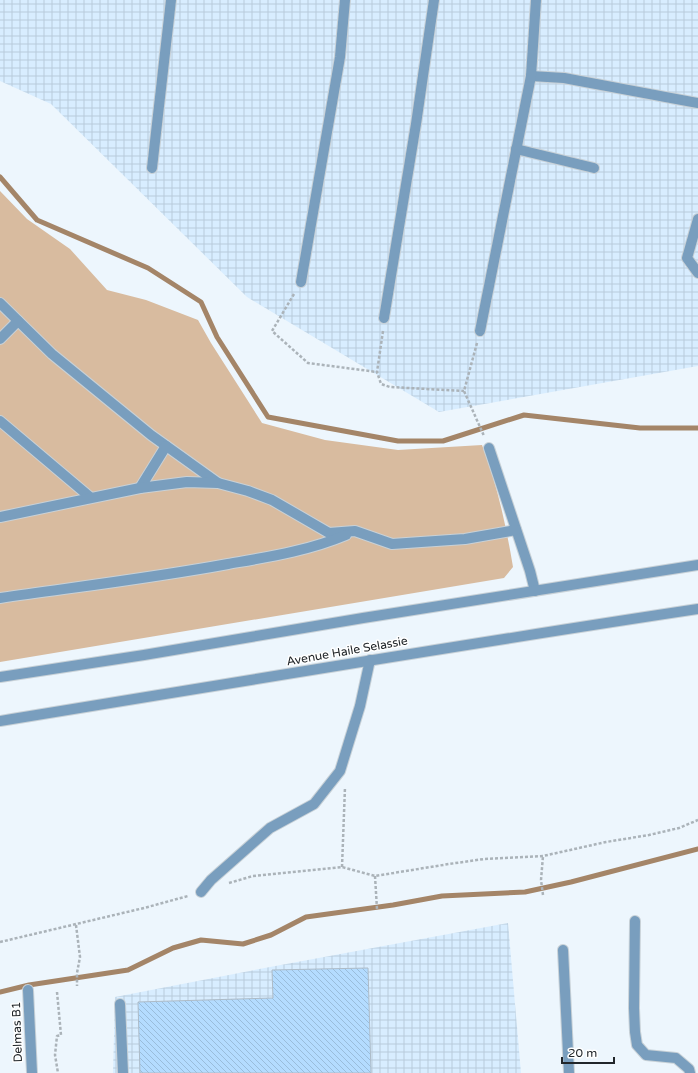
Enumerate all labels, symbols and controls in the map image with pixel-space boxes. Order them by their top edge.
street label: Avenue Haile Selassie [285,633,409,669]
street label: Delmas B1 [9,1001,25,1063]
scale bar [562,1039,614,1065]
text: 20 m [568,1046,597,1060]

